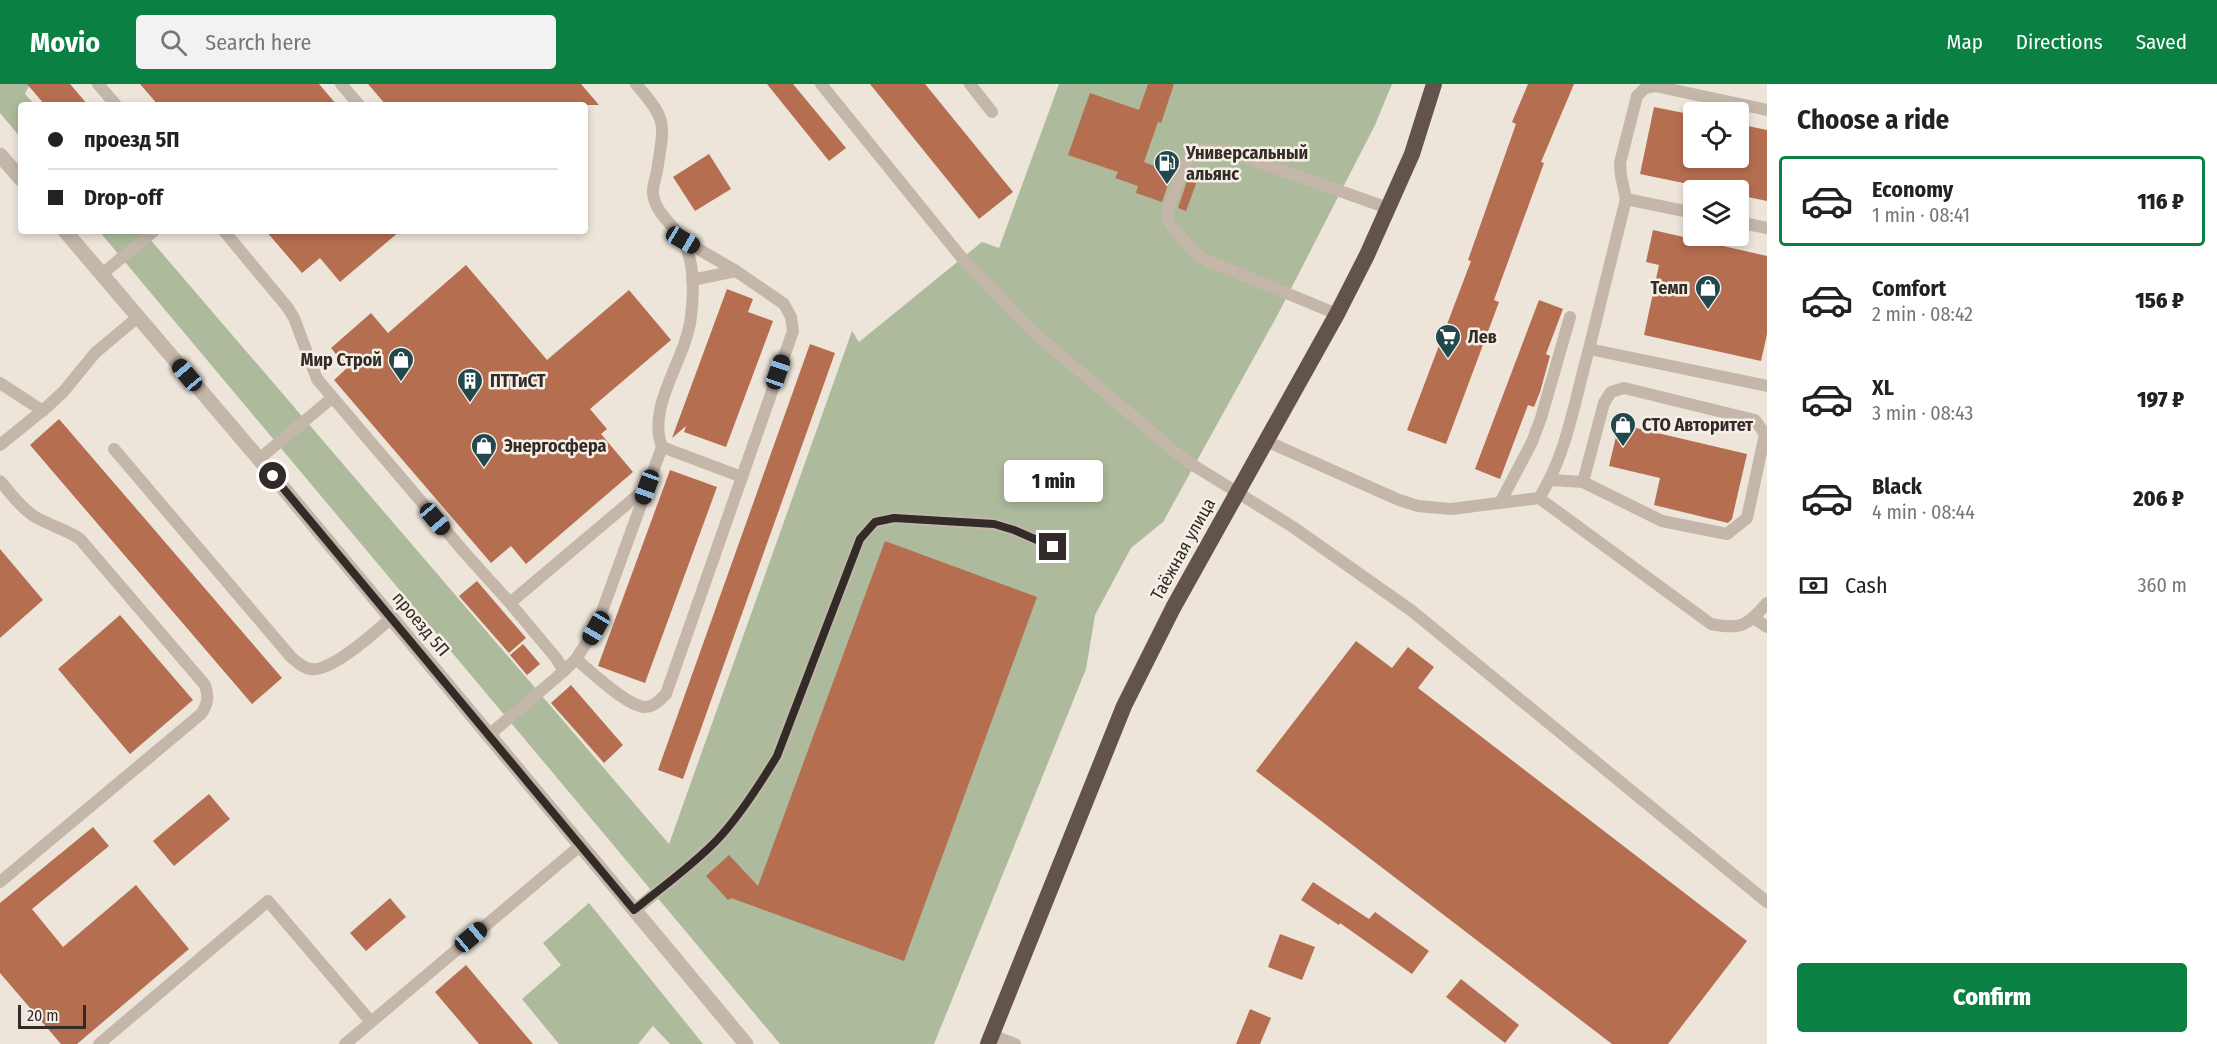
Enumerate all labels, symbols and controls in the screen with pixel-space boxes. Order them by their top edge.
search box [136,15,556,69]
text: Movio [30,26,100,59]
icon: search [157,26,190,59]
text: Search here [205,29,311,56]
text: Map [1946,29,1983,55]
text: Directions [2016,29,2103,55]
text: Saved [2136,29,2187,55]
map controls [1683,102,1749,246]
button: locate [1683,102,1749,168]
text: Choose a ride [1797,104,1949,136]
text: проезд 5П [84,126,179,153]
place label: Универсальный альянс [1185,142,1308,185]
fuel station icon: Универсальный альянс [1152,148,1182,186]
icon: car [1800,174,1854,228]
text: Economy [1872,176,1953,203]
button: layers [1683,180,1749,246]
text: Drop-off [84,184,163,211]
text: 116 ₽ [2137,188,2184,215]
text: 1 min · 08:41 [1872,203,1970,227]
car [663,223,703,257]
shop icon: Темп [1693,273,1723,311]
icon: car [1800,273,1854,327]
text: Comfort [1872,275,1946,302]
place label: Темп [1650,277,1688,299]
text: 156 ₽ [2135,287,2184,314]
text: 2 min · 08:42 [1872,302,1973,326]
supermarket icon: Лев [1433,322,1463,360]
place label: Лев [1468,326,1497,348]
shop icon: Мир Строй [386,345,416,383]
place label: Мир Строй [300,349,382,371]
car [764,352,792,392]
car [169,355,205,395]
building icon: ПТТиСТ [455,366,485,404]
place label: ПТТиСТ [490,370,546,392]
icon: car [1800,372,1854,426]
text: XL [1872,374,1894,401]
text: 197 ₽ [2137,386,2184,413]
text: 3 min · 08:43 [1872,401,1973,425]
shop icon: СТО Авторитет [1608,410,1638,448]
place label: СТО Авторитет [1642,414,1753,436]
shop icon: Энергосфера [469,431,499,469]
place label: Энергосфера [504,435,607,457]
callout: 1 min [1004,460,1102,502]
route start [259,462,286,489]
car [632,467,662,507]
text: 1 min [1032,469,1075,493]
icon: car [1800,471,1854,525]
text: Black [1872,473,1922,500]
text: 206 ₽ [2133,485,2184,512]
street label: Таёжная улица [1146,494,1220,604]
car [417,499,453,539]
text: 4 min · 08:44 [1872,500,1975,524]
route end [1039,533,1066,560]
icon: cash [1797,569,1830,602]
text: Cash [1845,572,1888,599]
text: 360 m [2138,573,2187,597]
street label: проезд 5П [388,587,454,661]
car [579,608,613,648]
car [451,919,491,955]
button: Confirm [1797,963,2187,1032]
scale bar [18,1002,86,1030]
text: 20 m [27,1006,58,1025]

